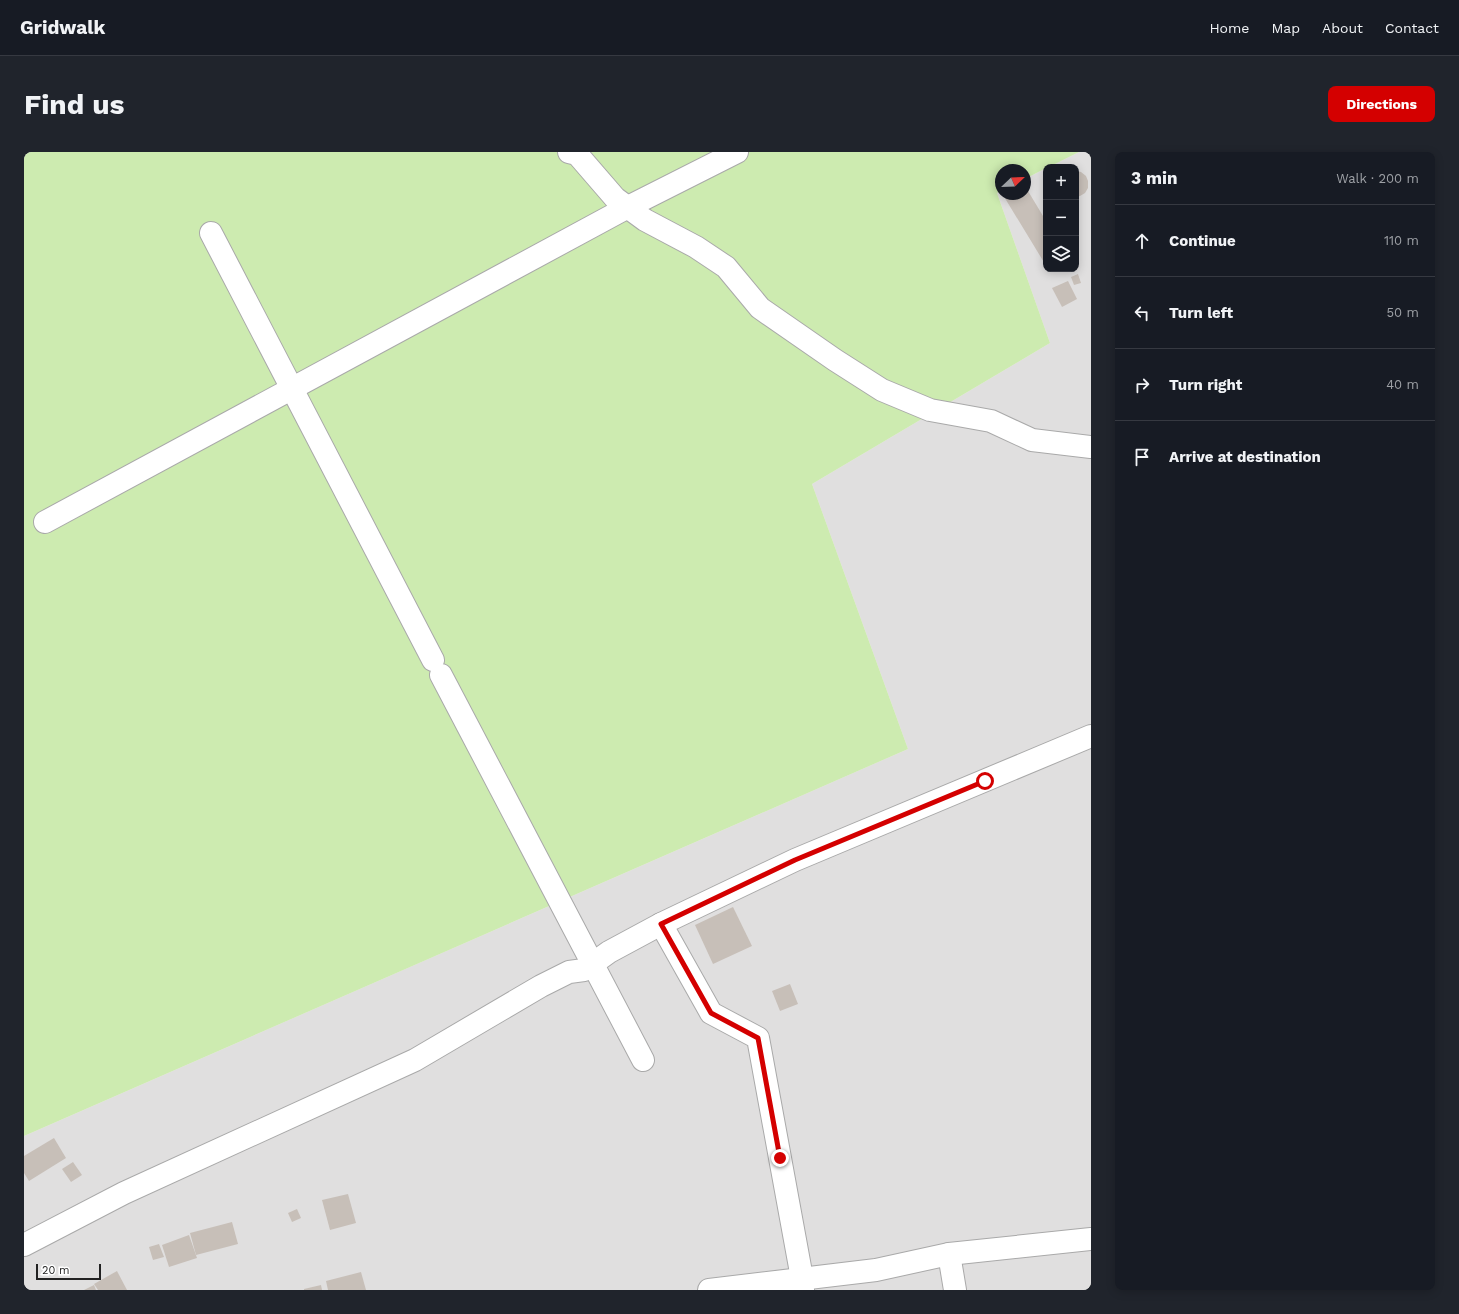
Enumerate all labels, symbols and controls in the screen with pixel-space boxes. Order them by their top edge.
text: Gridwalk [20,16,105,39]
text: Home [1209,20,1249,36]
text: Map [1271,20,1300,36]
text: About [1322,20,1363,36]
text: Contact [1385,20,1439,36]
button: Directions [1328,86,1435,122]
text: Find us [24,88,124,121]
north arrow [995,164,1031,200]
map controls [1043,164,1079,272]
button: + [1043,164,1079,200]
text: 3 min [1131,168,1177,188]
text: Walk · 200 m [1336,171,1419,186]
button: − [1043,200,1079,236]
icon: ahead [1131,230,1153,252]
text: Continue [1169,232,1236,250]
text: 110 m [1384,233,1419,248]
button: layers [1043,236,1079,272]
icon: left [1131,302,1153,324]
text: Turn left [1169,304,1233,322]
text: 50 m [1387,305,1419,320]
icon: right [1131,374,1153,396]
text: Turn right [1169,376,1242,394]
text: 40 m [1386,377,1419,392]
icon: arrive [1131,446,1153,468]
text: Arrive at destination [1169,448,1321,466]
route start [976,772,994,790]
route end [771,1149,789,1167]
scale bar [36,1262,101,1281]
text: 20 m [42,1264,70,1277]

